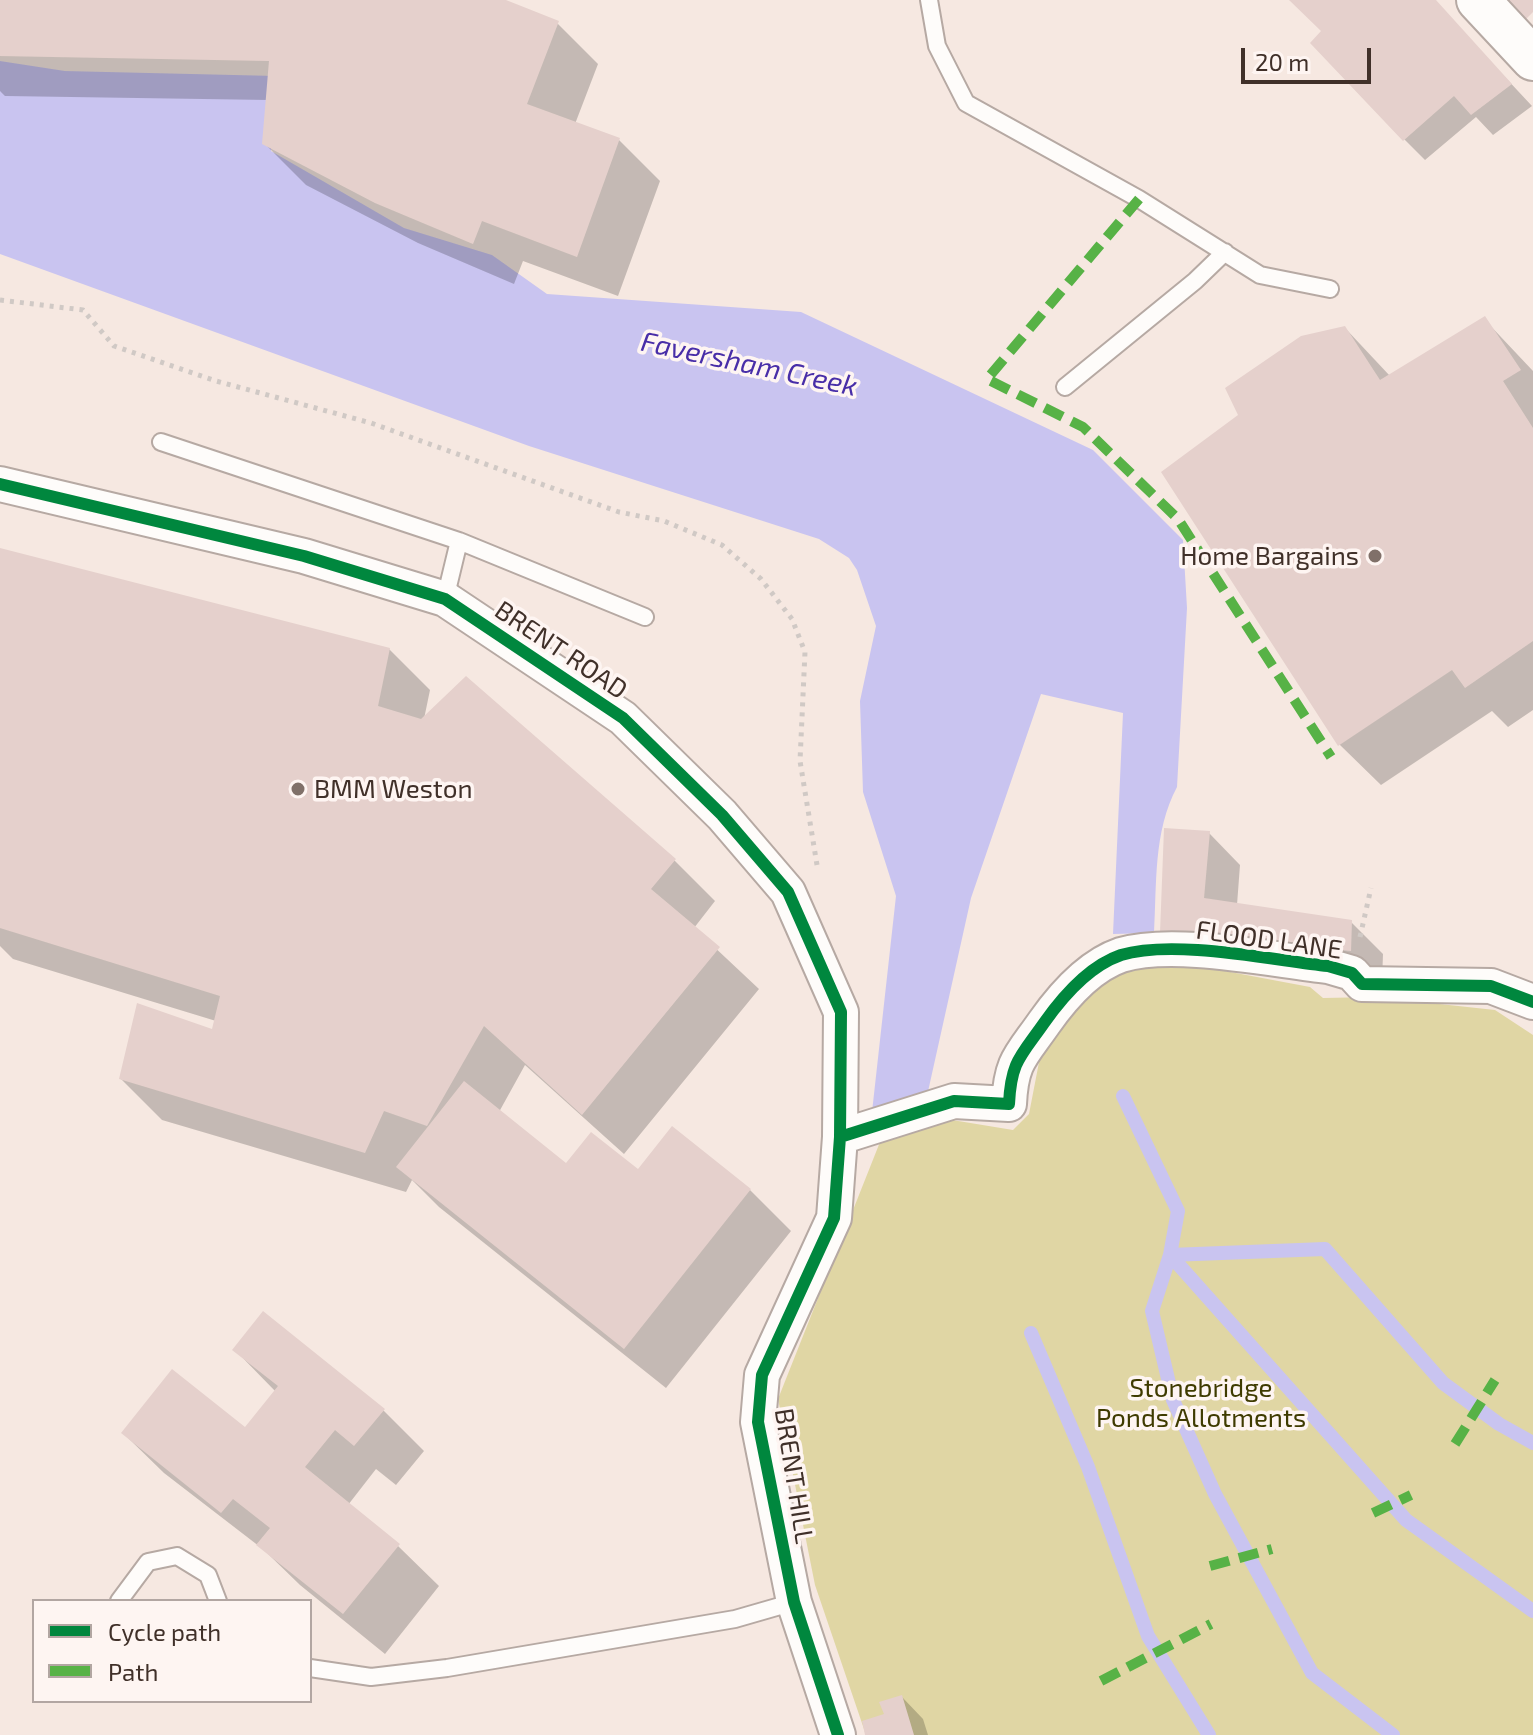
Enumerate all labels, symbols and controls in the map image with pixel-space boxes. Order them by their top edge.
scale bar [1245,32,1375,82]
text: 20 m [1255,47,1309,76]
water label: Faversham Creek [638,325,860,403]
place label: Home Bargains [1180,540,1359,572]
marker: Home Bargains [1366,547,1384,565]
street label: BRENT ROAD [489,594,633,706]
place label: BMM Weston [314,773,473,805]
marker: BMM Weston [289,780,307,798]
street label: FLOOD LANE [1194,914,1344,966]
park label: Stonebridge Ponds Allotments [1096,1372,1306,1434]
street label: BRENT HILL [768,1406,820,1546]
legend [32,1599,312,1703]
text: Cycle path [108,1617,221,1646]
text: Path [108,1657,158,1686]

